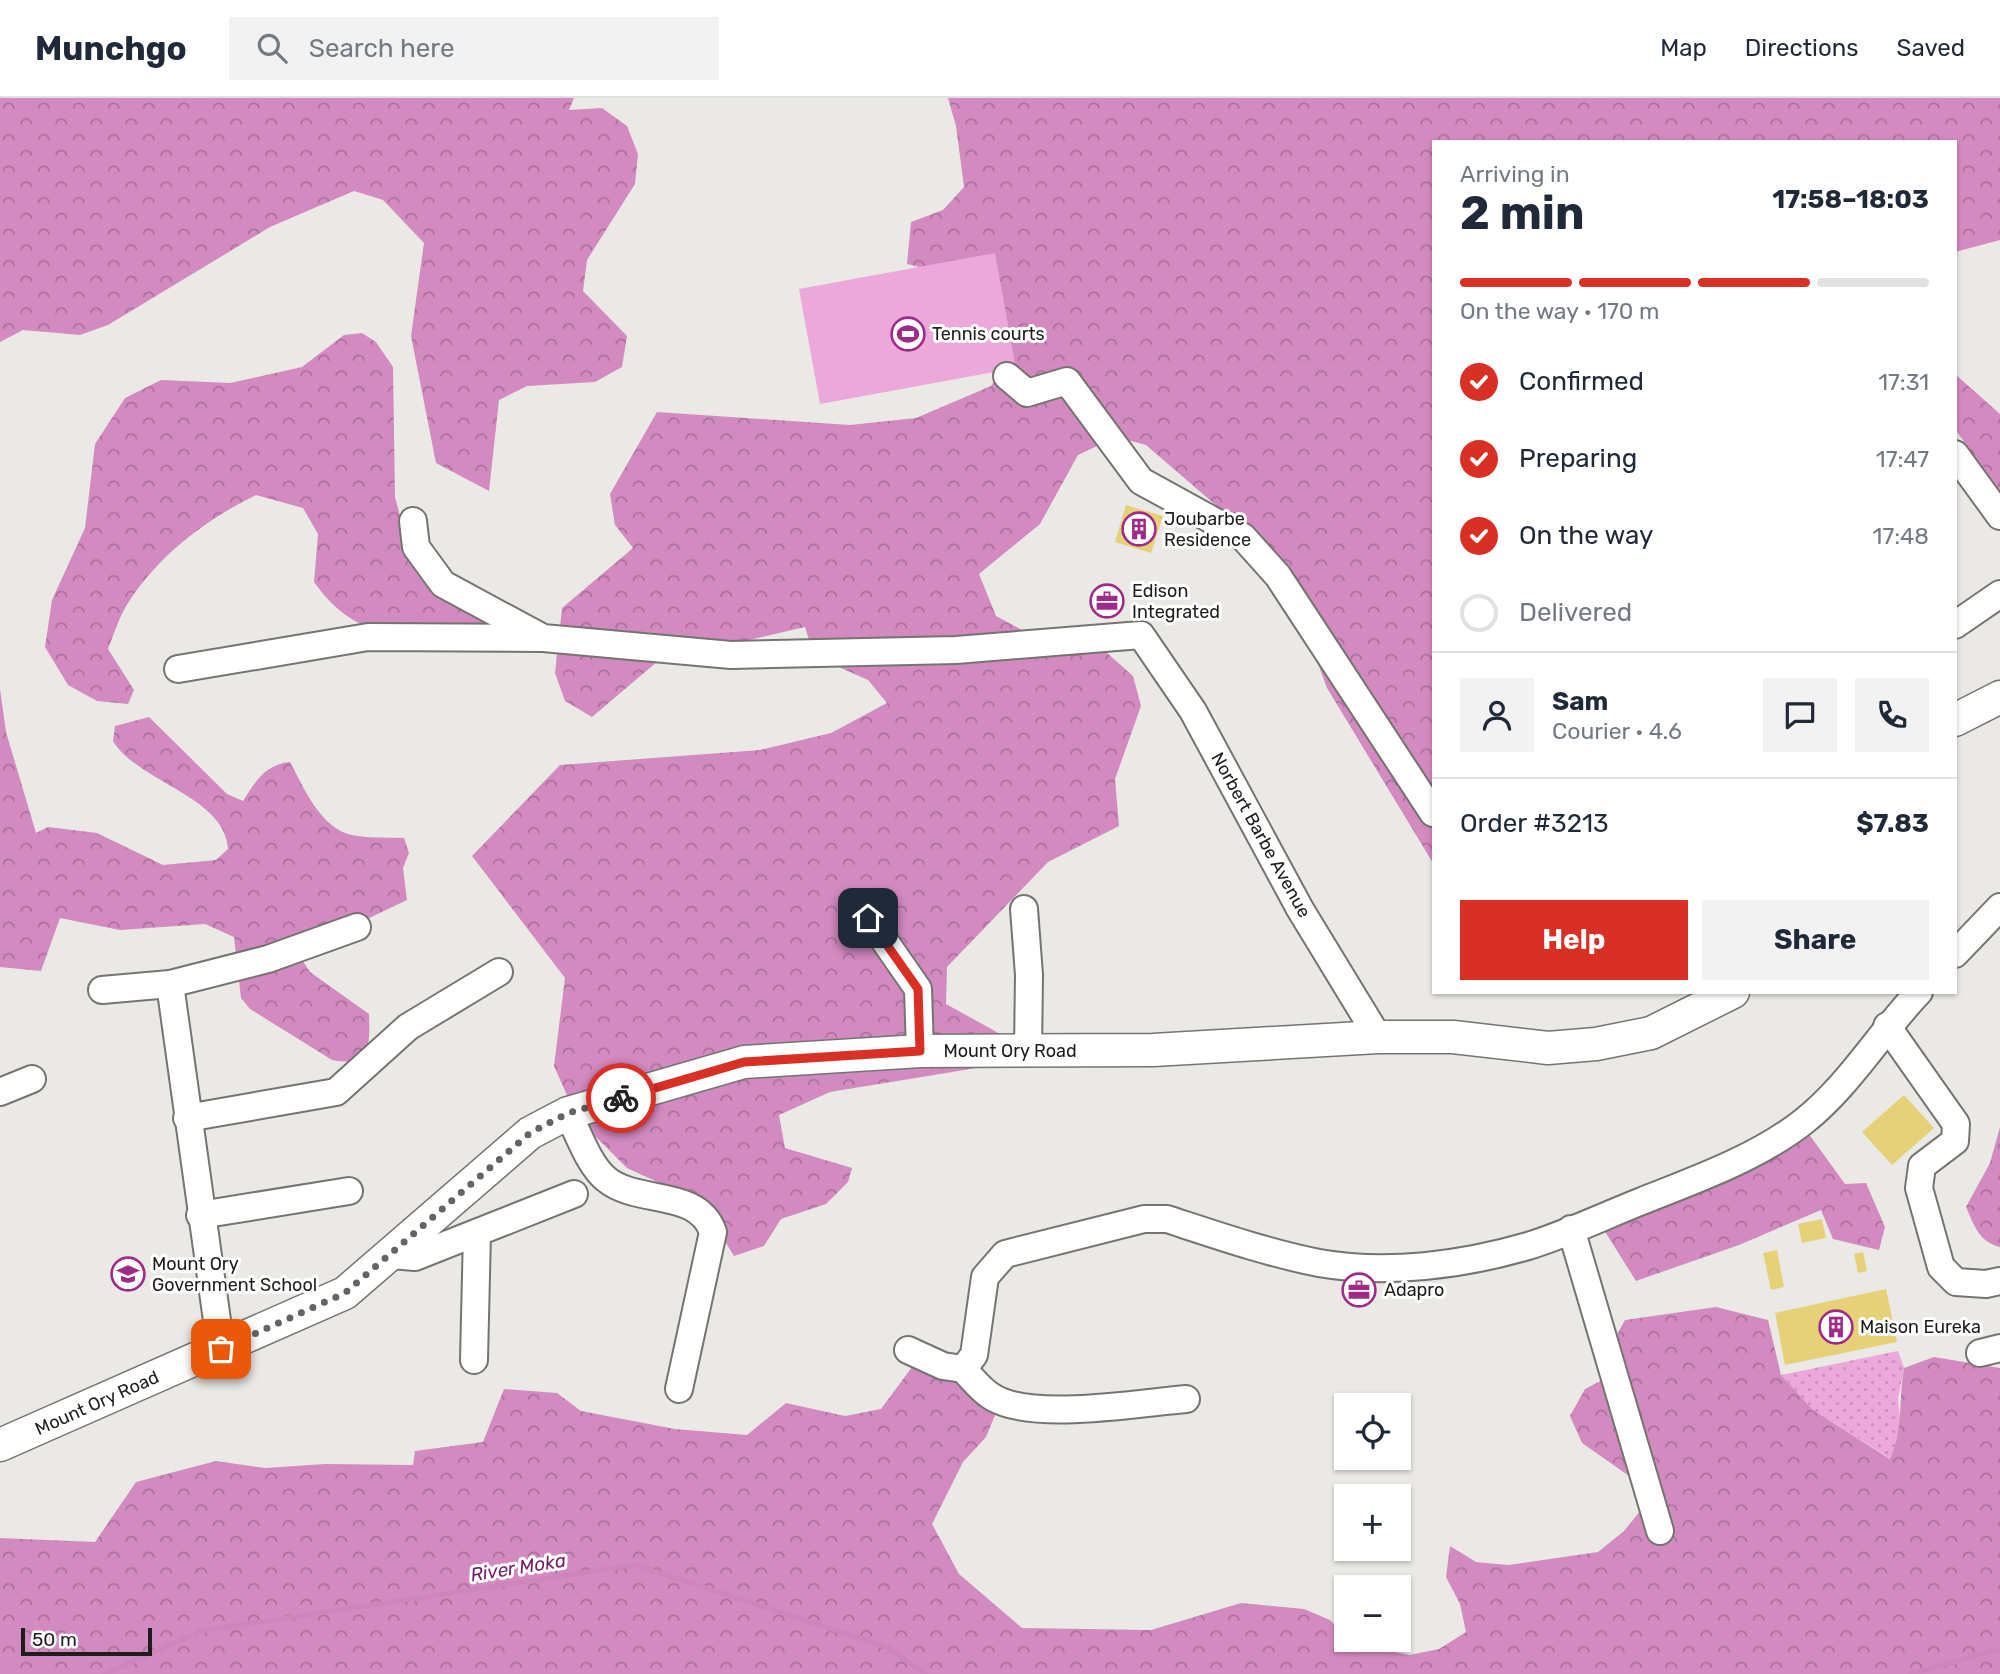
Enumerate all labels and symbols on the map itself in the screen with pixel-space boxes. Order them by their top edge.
sports icon: Tennis courts [889,315,927,353]
place label: Tennis courts [932,323,1045,345]
place label: Joubarbe Residence [1164,508,1251,551]
building icon: Joubarbe Residence [1120,510,1158,548]
place label: Edison Integrated [1132,580,1220,623]
office icon: Edison Integrated [1088,582,1126,620]
street label: Norbert Barbe Avenue [1206,749,1316,921]
pin [838,888,898,948]
street label: Mount Ory Road [943,1040,1077,1062]
courier [586,1063,656,1133]
place label: Mount Ory Government School [152,1253,317,1296]
school or university icon: Mount Ory Government School [109,1255,147,1293]
office icon: Adapro [1340,1271,1378,1309]
place label: Adapro [1384,1279,1444,1301]
building icon: Maison Eureka [1817,1308,1855,1346]
place label: Maison Eureka [1860,1316,1981,1338]
pin [191,1319,251,1379]
street label: Mount Ory Road [32,1366,162,1440]
water label: River Moka [469,1549,567,1586]
scale bar [21,1625,152,1657]

